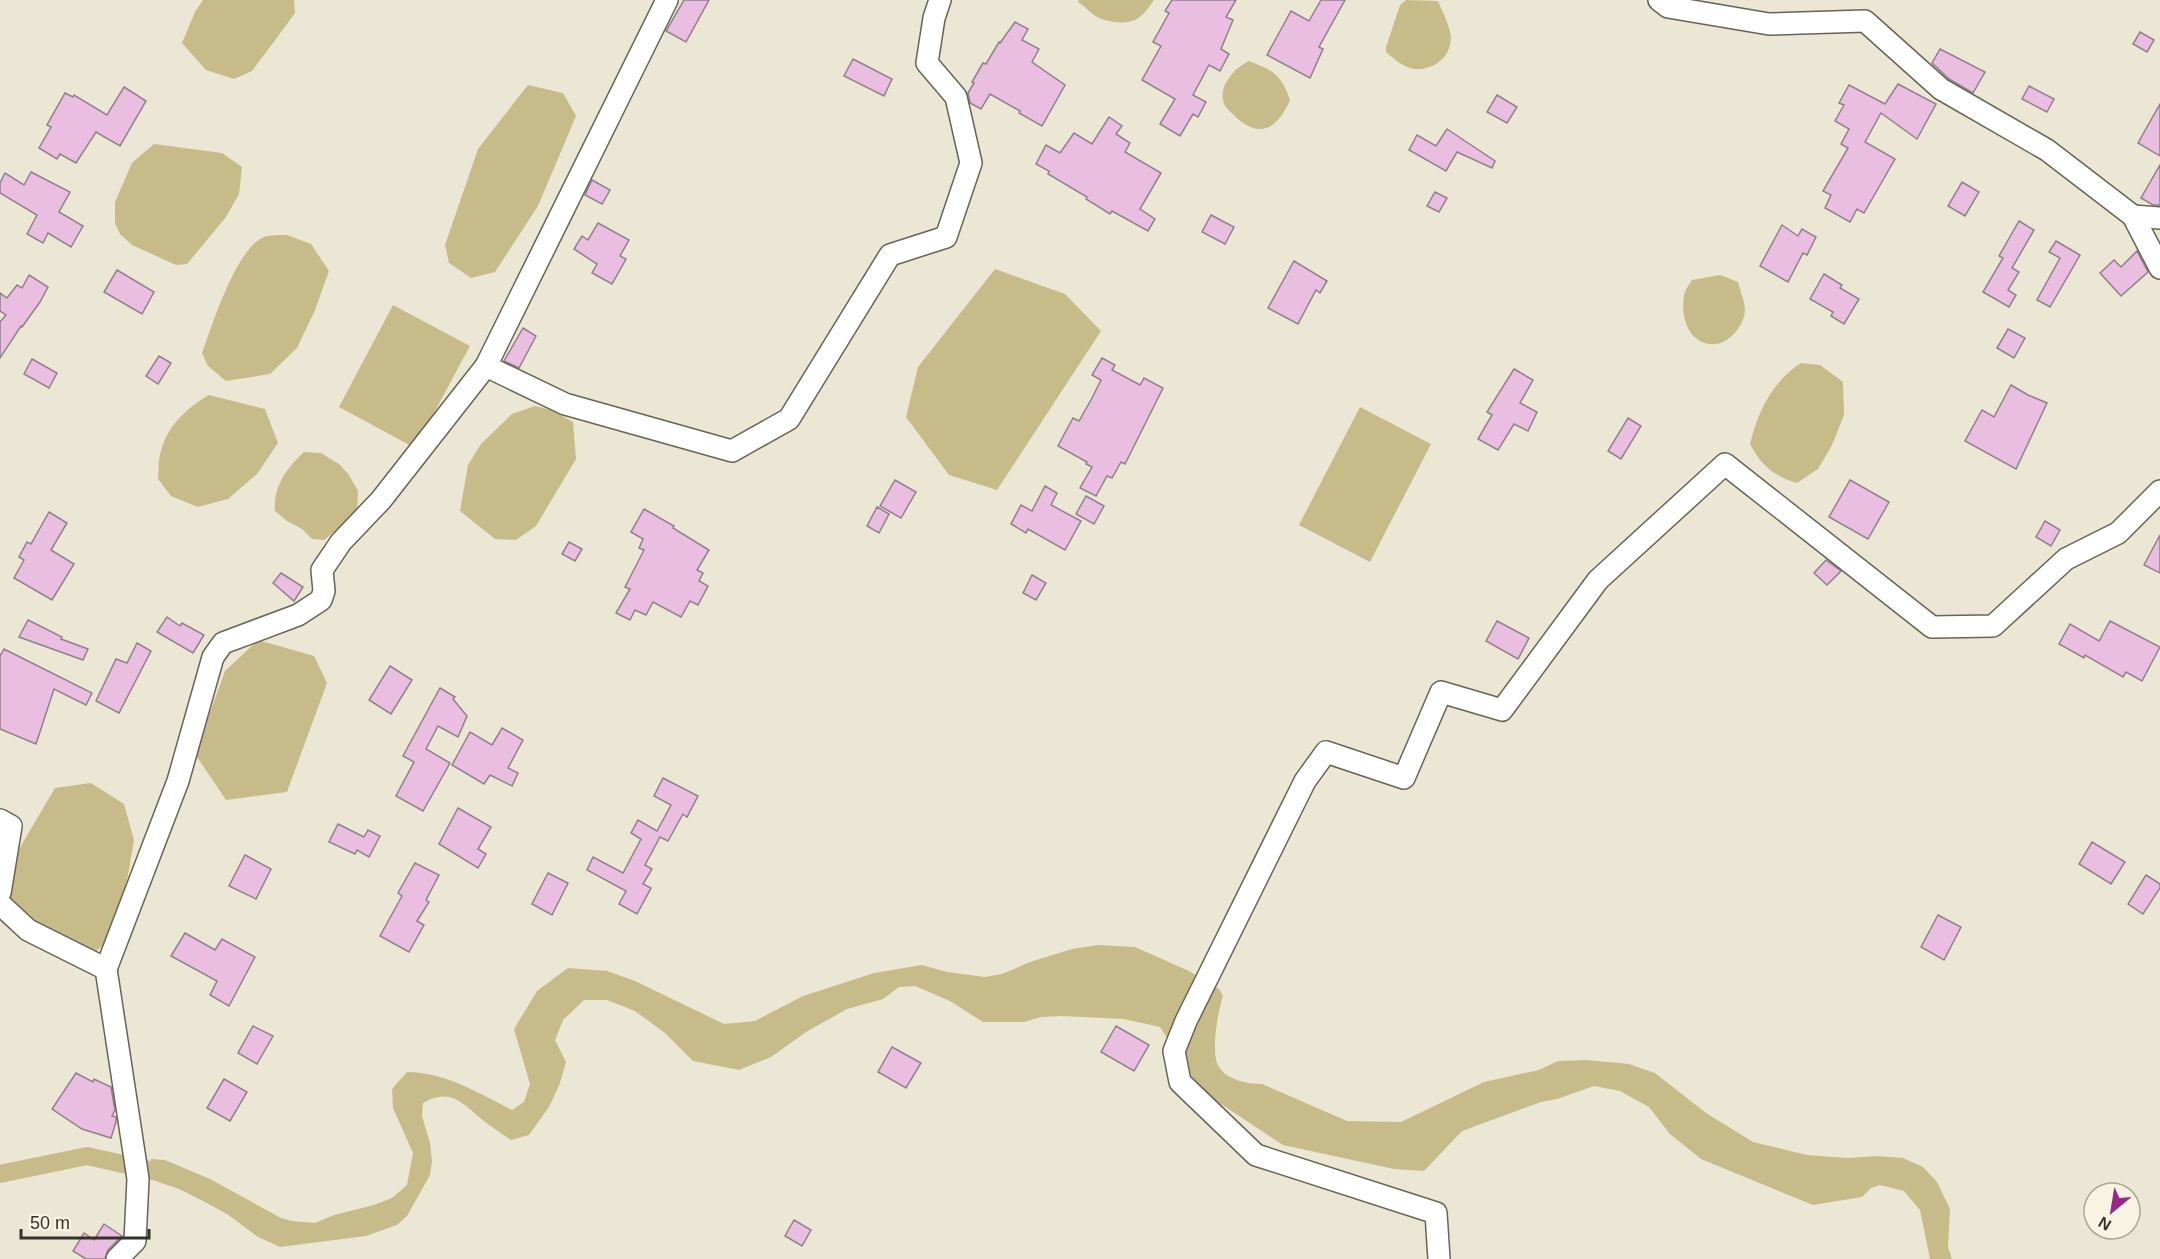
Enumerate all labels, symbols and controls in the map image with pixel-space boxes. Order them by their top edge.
north arrow [2082,1181,2142,1241]
scale bar [21,1202,148,1240]
text: 50 m [30,1213,70,1233]
text: N [2095,1213,2114,1234]

